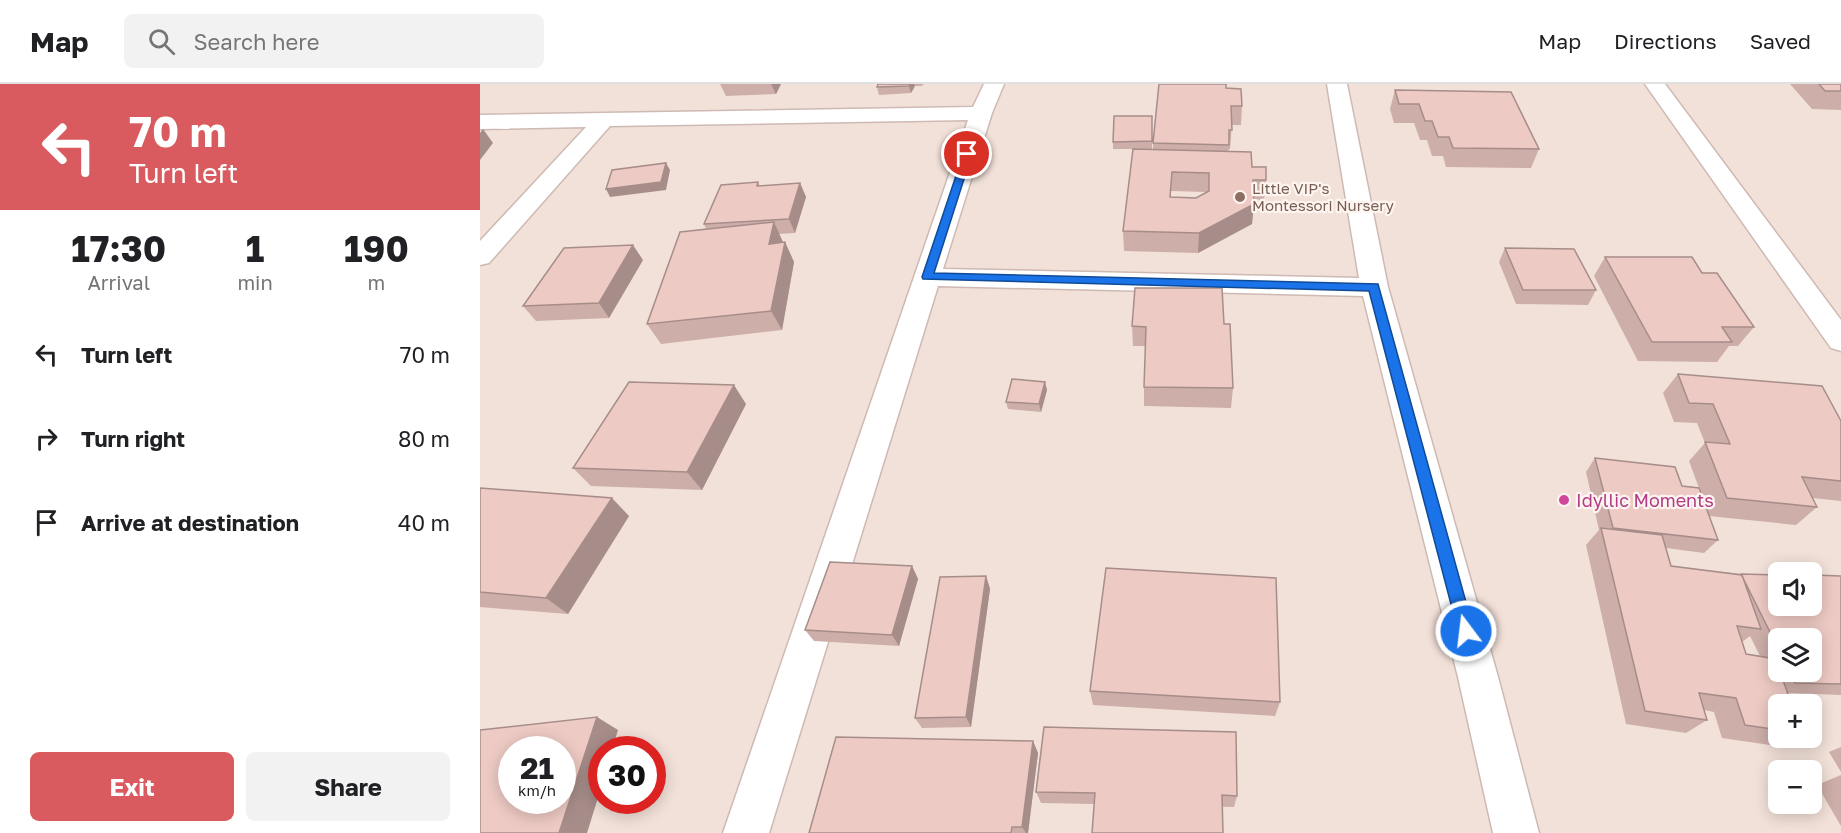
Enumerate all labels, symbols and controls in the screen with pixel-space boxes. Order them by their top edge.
search box [124,14,544,68]
text: Map [30,25,88,58]
icon: search [145,25,178,58]
text: Search here [193,28,319,55]
text: Map [1538,28,1581,54]
text: Directions [1614,28,1717,54]
text: Saved [1750,28,1811,54]
text: 70 m [129,106,226,156]
icon: left [30,108,108,186]
pin [941,128,992,179]
icon: arrive [950,137,983,170]
text: Turn left [129,157,238,189]
place label: Little VIP's Montessori Nursery [1252,179,1394,214]
marker: Little VIP's Montessori Nursery [1233,190,1247,204]
text: 17:30 [71,227,166,270]
text: 1 [246,227,264,270]
text: 190 [344,227,409,270]
text: Arrival [87,270,150,294]
text: min [237,270,273,294]
text: m [368,270,385,294]
icon: left [30,338,63,371]
text: Turn left [81,341,172,368]
text: 70 m [400,341,450,368]
icon: right [30,422,63,455]
text: Turn right [81,425,185,452]
text: 80 m [398,425,450,452]
place label: Idyllic Moments [1576,489,1714,511]
marker: Idyllic Moments [1557,493,1571,507]
icon: arrive [30,506,63,539]
text: Arrive at destination [81,509,299,536]
text: 40 m [398,509,450,536]
map controls [1768,562,1822,814]
button: sound [1768,562,1822,616]
position arrow [1434,599,1498,663]
button: layers [1768,628,1822,682]
button: + [1768,694,1822,748]
speed limit sign: 30 [588,736,666,814]
text: 21 [520,750,554,786]
button: Exit [30,752,234,821]
button: Share [246,752,450,821]
button: − [1768,760,1822,814]
text: km/h [518,781,556,799]

